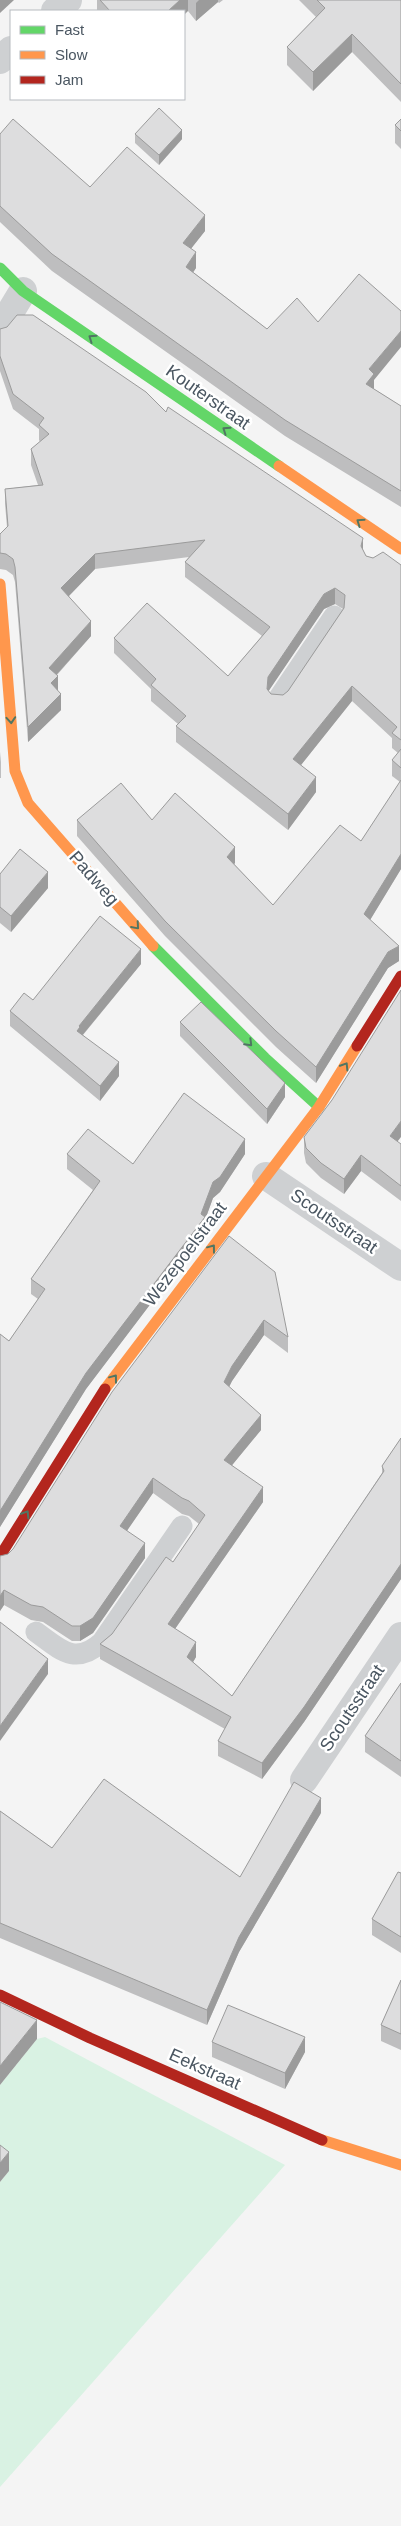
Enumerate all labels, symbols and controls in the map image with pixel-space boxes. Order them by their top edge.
legend [10,10,185,100]
text: Fast [55,21,85,38]
text: Slow [55,46,88,63]
text: Jam [55,71,83,88]
one-way arrow [88,335,98,344]
street label: Kouterstraat [162,361,254,433]
one-way arrow [222,427,232,436]
one-way arrow [356,519,366,528]
one-way arrow [5,716,16,724]
street label: Padweg [65,847,123,909]
one-way arrow [130,921,139,930]
one-way arrow [243,1037,252,1046]
one-way arrow [339,1062,348,1071]
street label: Scoutsstraat [287,1185,381,1257]
street label: Wezepoelstraat [139,1198,231,1310]
one-way arrow [206,1244,215,1254]
one-way arrow [108,1374,117,1384]
one-way arrow [20,1511,29,1520]
street label: Scoutsstraat [316,1661,388,1755]
street label: Eekstraat [166,2044,244,2094]

